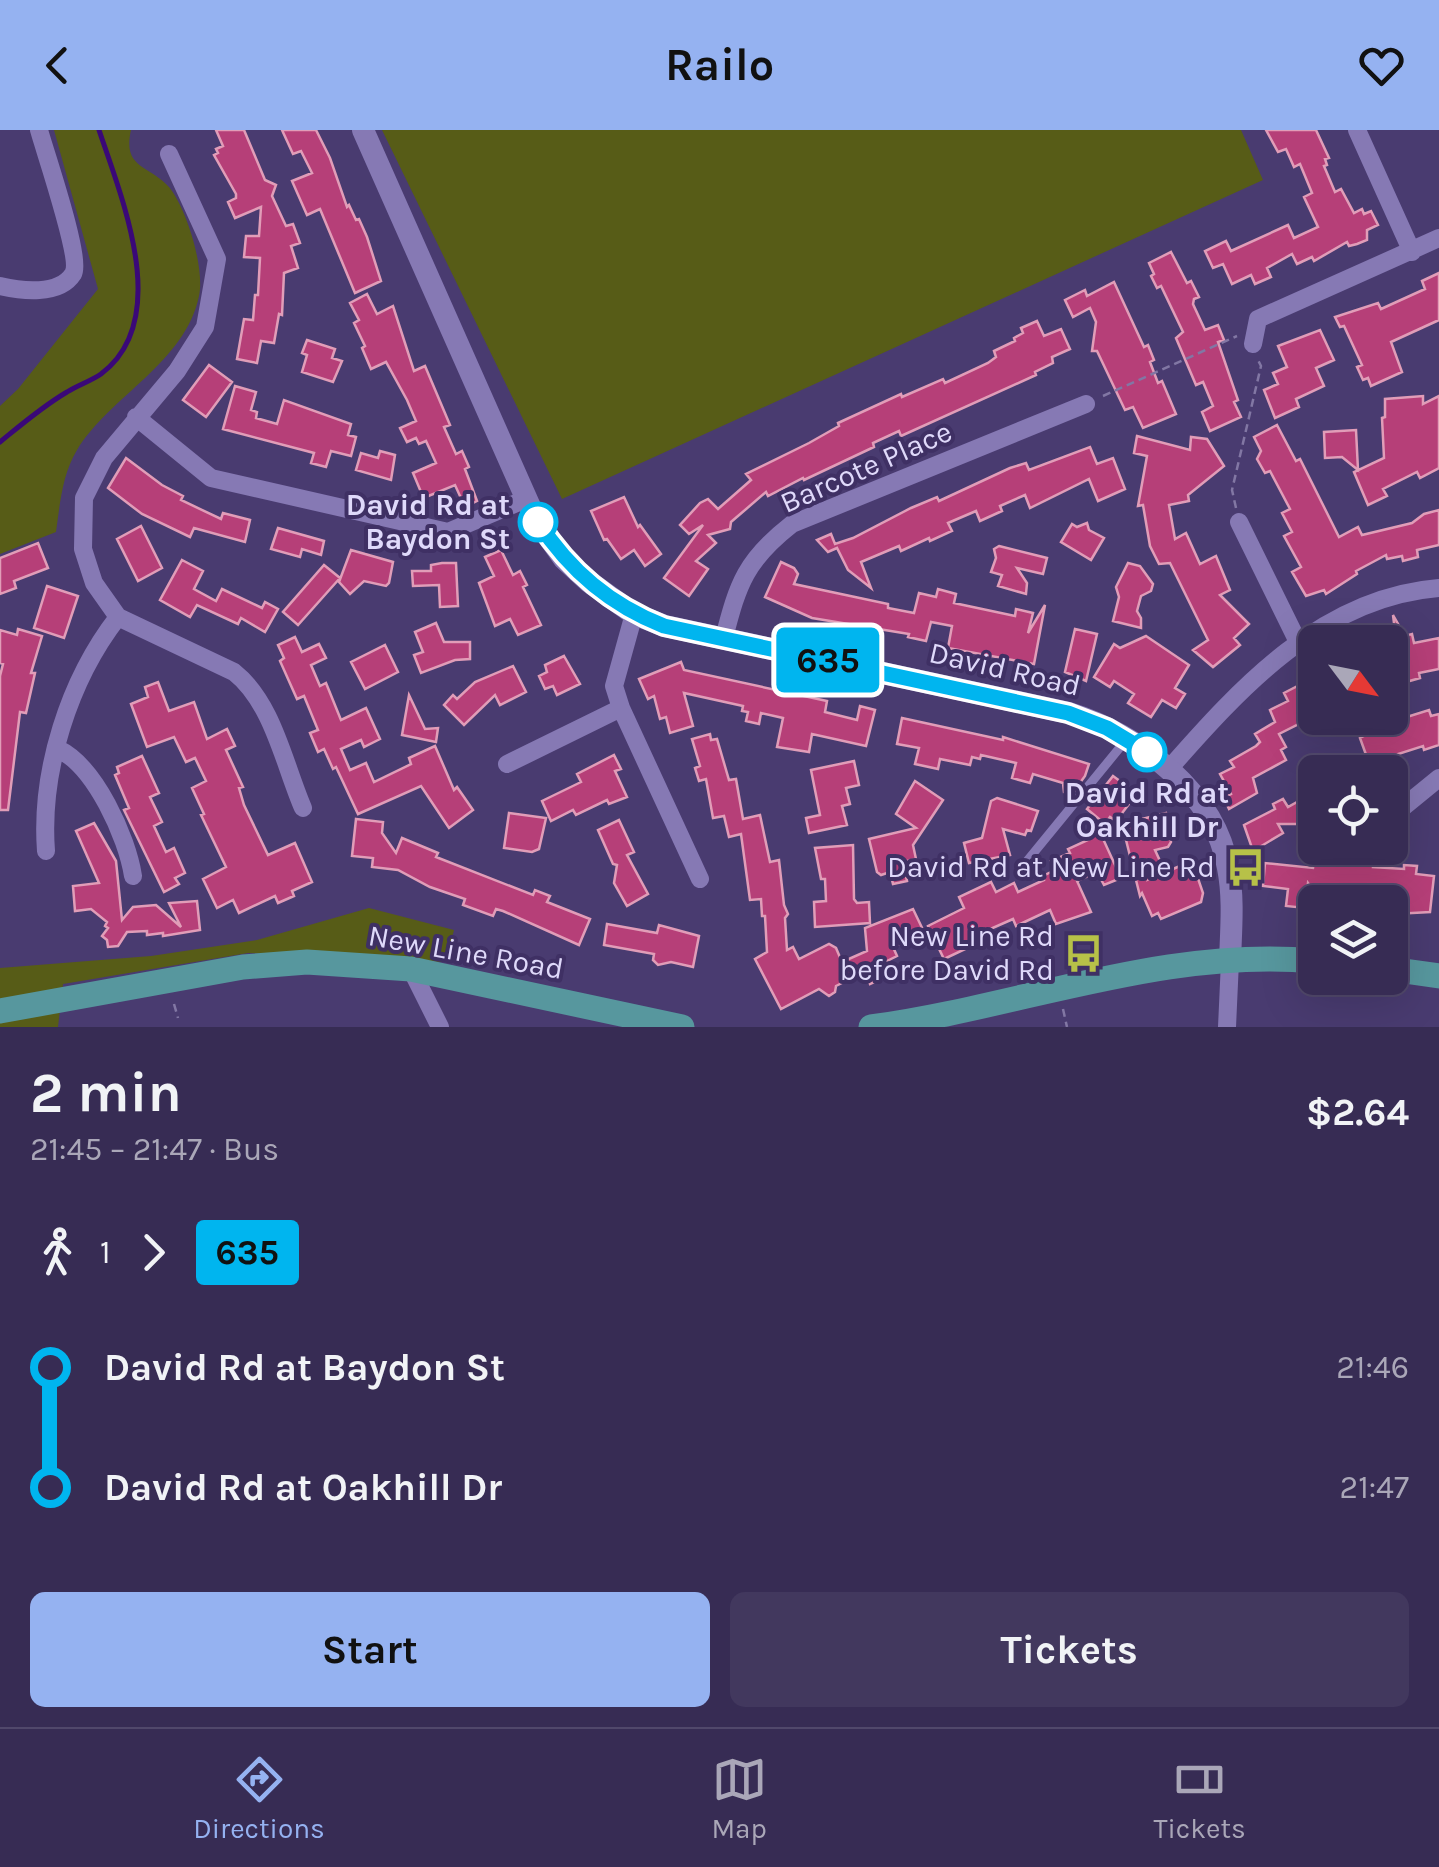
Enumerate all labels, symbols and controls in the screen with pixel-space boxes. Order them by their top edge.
icon: back [30,38,85,93]
icon: heart [1354,38,1409,93]
text: Railo [665,39,774,91]
street label: Barcote Place [775,413,957,521]
place label: David Rd at Baydon St [346,487,510,557]
marker: David Rd at Baydon St [519,503,557,541]
north arrow [1298,625,1408,735]
map controls [1298,625,1408,995]
line badge: 635 [770,628,886,692]
street label: David Road [926,634,1084,704]
text: 635 [796,640,860,681]
marker: David Rd at Oakhill Dr [1128,733,1166,771]
button: locate [1298,755,1408,865]
place label: David Rd at Oakhill Dr [1065,775,1229,845]
bus stop icon: David Rd at New Line Rd [1224,846,1266,888]
place label: David Rd at New Line Rd [887,849,1215,885]
button: layers [1298,885,1408,995]
street label: New Line Road [366,917,566,987]
place label: New Line Rd before David Rd [839,918,1054,988]
bus stop icon: New Line Rd before David Rd [1063,932,1105,974]
text: 2 min [30,1061,182,1125]
text: $2.64 [1306,1090,1409,1135]
text: 21:45 – 21:47 · Bus [30,1131,279,1168]
icon: walk [30,1225,85,1280]
icon: forward [126,1225,181,1280]
text: 635 [216,1232,279,1273]
text: 1 [100,1234,111,1271]
text: David Rd at Baydon St [104,1345,505,1390]
text: 21:46 [1336,1349,1409,1386]
text: David Rd at Oakhill Dr [104,1465,502,1510]
text: 21:47 [1340,1469,1409,1506]
button: Start [30,1592,710,1707]
button: Tickets [730,1592,1409,1707]
tab: Directions [193,1752,325,1845]
tab: Map [711,1752,767,1845]
tab: Tickets [1153,1752,1246,1845]

